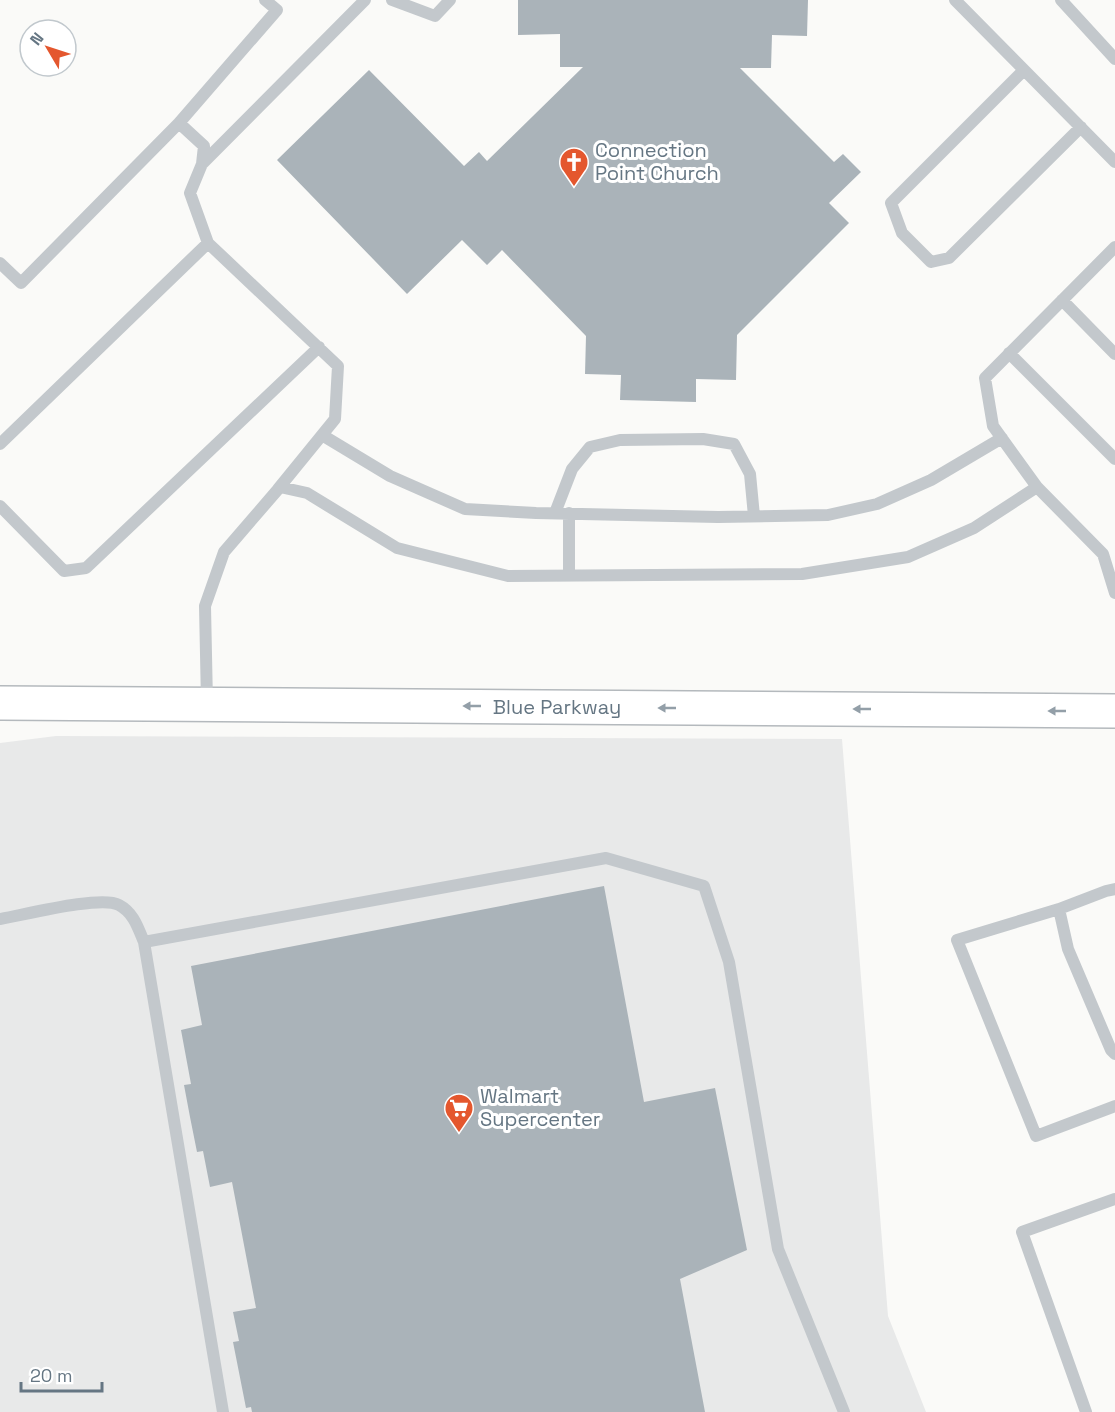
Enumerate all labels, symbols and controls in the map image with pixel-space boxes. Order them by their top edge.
north arrow [18,18,78,78]
text: N [25,28,48,50]
place label: Connection Point Church [595,137,719,186]
church icon: Connection Point Church [558,146,590,188]
street label: Blue Parkway [493,694,621,720]
one-way arrow [462,701,481,711]
one-way arrow [657,703,676,713]
one-way arrow [852,704,871,714]
one-way arrow [1047,706,1066,716]
place label: Walmart Supercenter [480,1083,600,1132]
supermarket icon: Walmart Supercenter [443,1092,475,1134]
scale bar [21,1355,102,1393]
text: 20 m [30,1364,73,1387]

